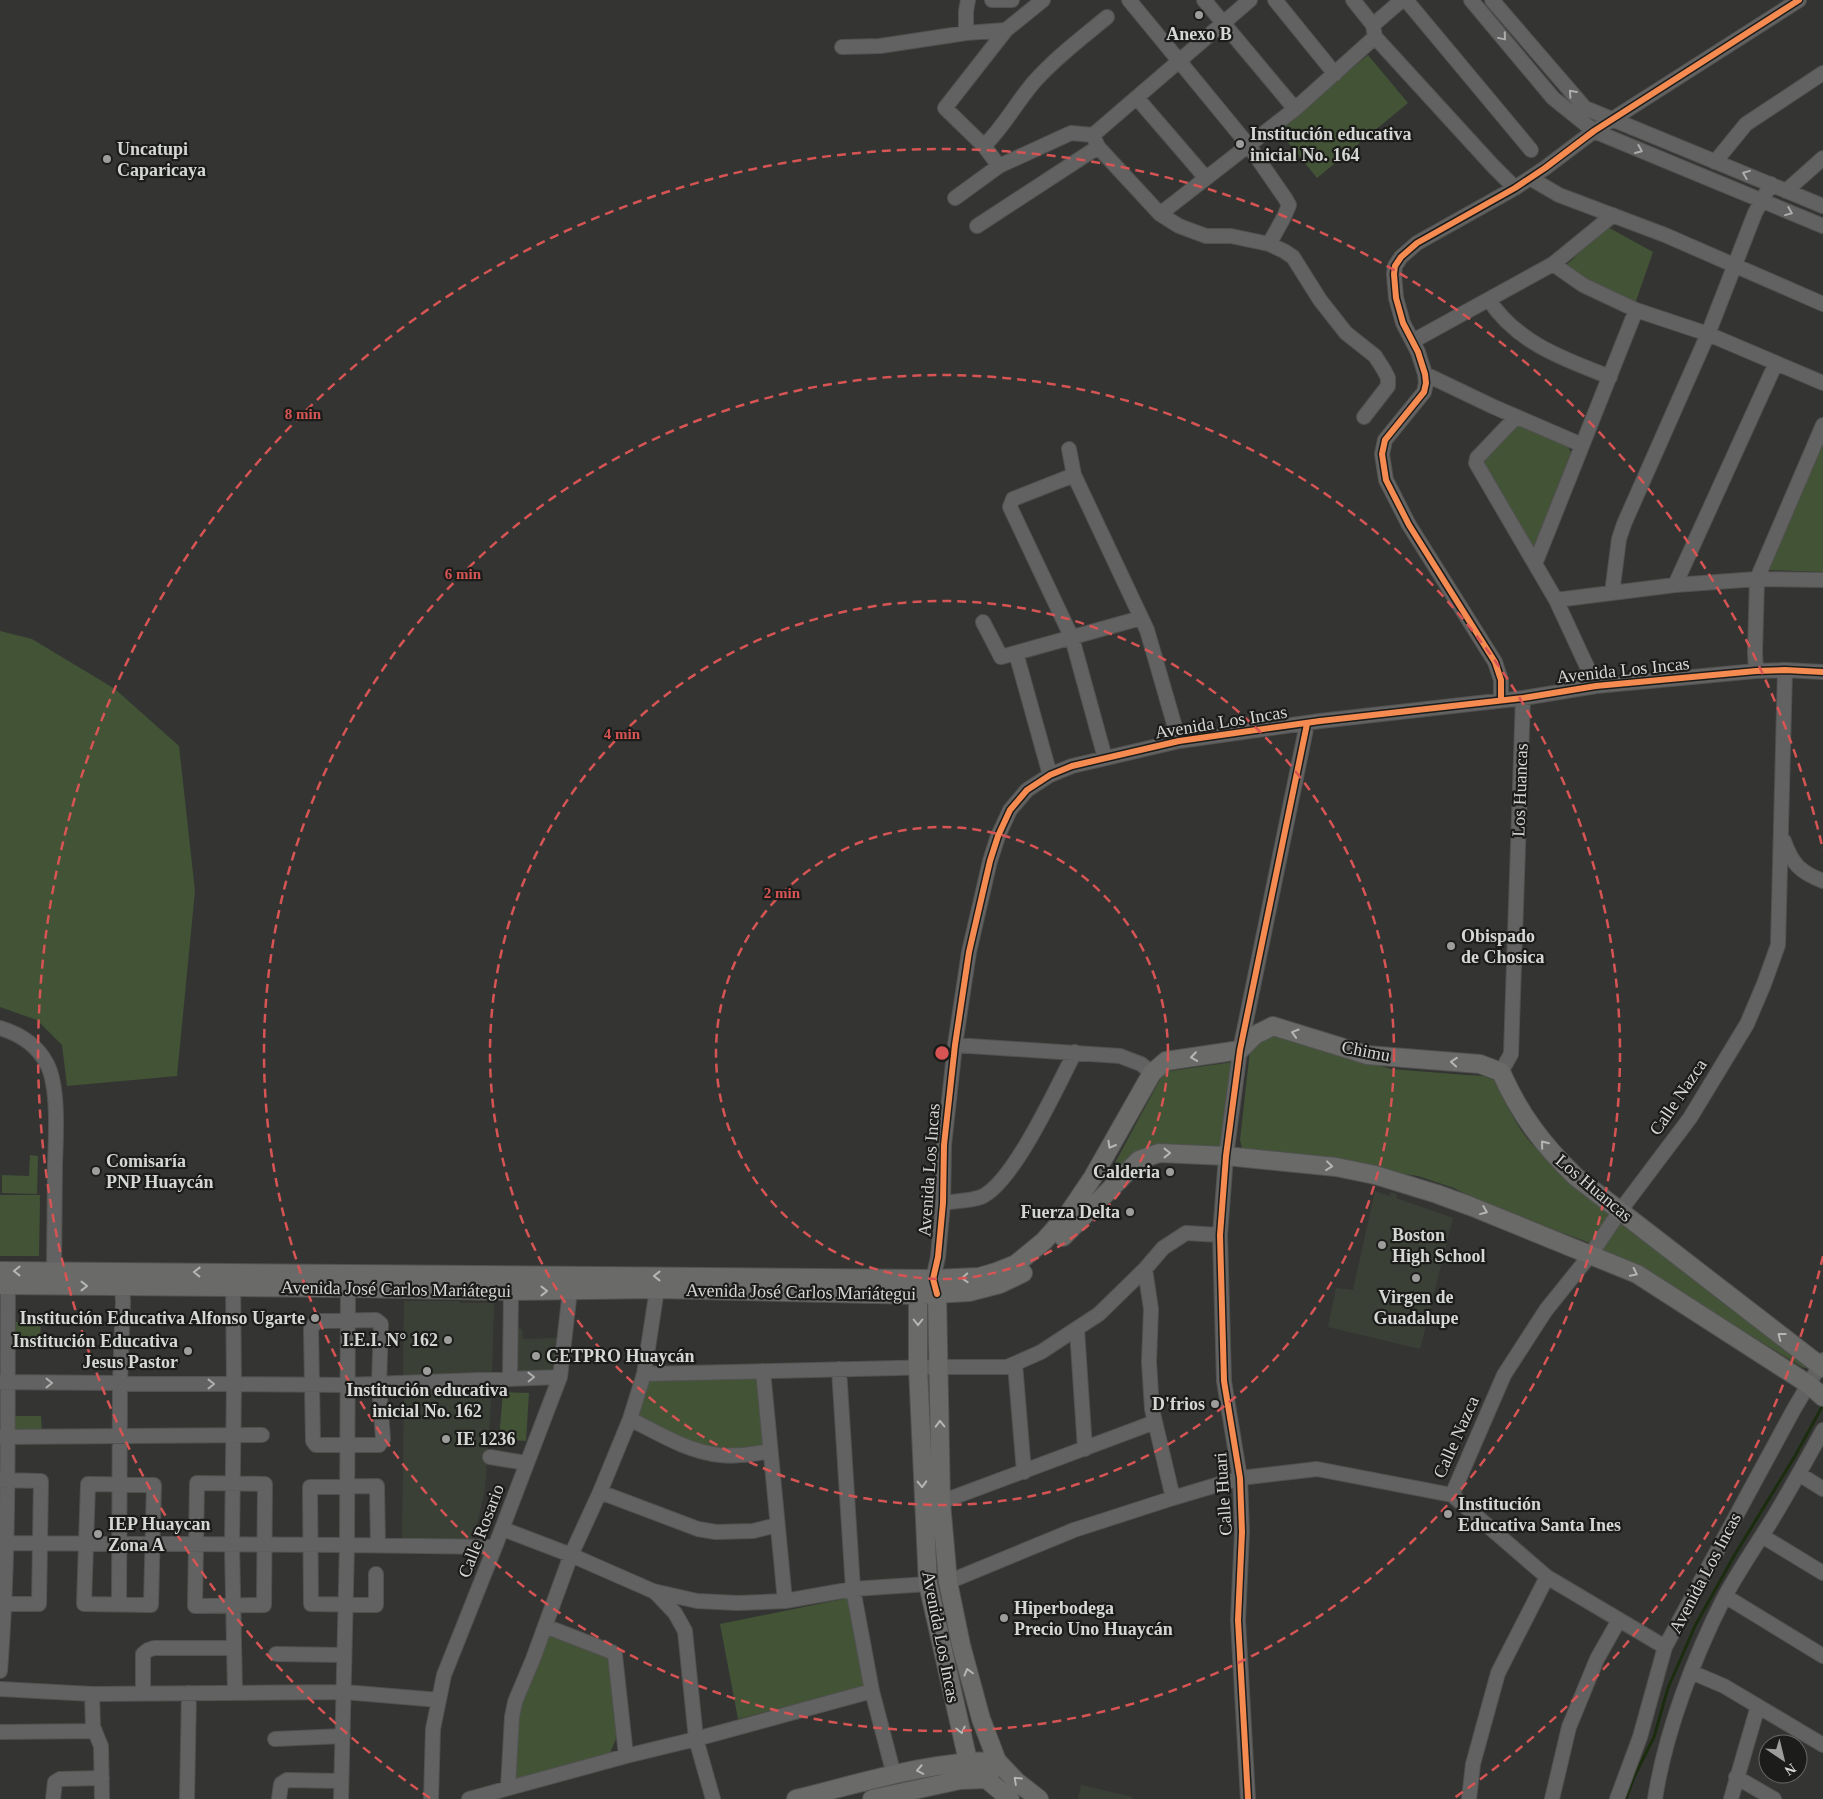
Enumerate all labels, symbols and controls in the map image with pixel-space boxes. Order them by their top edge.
marker: Anexo B [1193,9,1205,21]
place label: Anexo B [1166,24,1232,44]
one-way arrow [1497,32,1506,41]
one-way arrow [1569,90,1578,99]
place label: Institución educativa inicial No. 164 [1250,124,1412,165]
marker: Institución educativa inicial No. 164 [1234,138,1246,150]
place label: Uncatupi Caparicaya [117,139,206,180]
one-way arrow [1634,143,1643,154]
marker: Uncatupi Caparicaya [101,153,113,165]
one-way arrow [1742,170,1751,181]
one-way arrow [1784,206,1793,216]
text: 8 min [285,406,322,422]
text: 6 min [445,566,482,582]
street label: Avenida Los Incas [1556,653,1690,687]
street label: Avenida Los Incas [1153,702,1289,742]
text: 4 min [604,726,641,742]
street label: Los Huancas [1508,743,1532,837]
text: 2 min [764,885,801,901]
place label: Obispado de Chosica [1461,926,1545,967]
marker: Obispado de Chosica [1445,940,1457,952]
one-way arrow [1292,1028,1300,1038]
street label: Chimu [1340,1037,1392,1065]
centre of rings [933,1044,951,1062]
one-way arrow [1190,1051,1198,1062]
street label: Calle Nazca [1645,1055,1711,1139]
one-way arrow [1450,1057,1458,1068]
street label: Avenida Los Incas [914,1103,944,1237]
one-way arrow [1107,1140,1117,1149]
one-way arrow [1542,1141,1550,1150]
one-way arrow [1163,1148,1171,1158]
street label: Los Huancas [1552,1150,1636,1226]
place label: Comisaría PNP Huaycán [106,1151,214,1192]
one-way arrow [1325,1160,1333,1171]
place label: Calderia [1093,1162,1160,1182]
marker: Comisaría PNP Huaycán [90,1165,102,1177]
marker: Calderia [1164,1166,1176,1178]
place label: Fuerza Delta [1021,1202,1120,1222]
one-way arrow [1479,1205,1488,1216]
marker: Fuerza Delta [1124,1206,1136,1218]
place label: Boston High School [1392,1225,1486,1266]
marker: Boston High School [1376,1239,1388,1251]
one-way arrow [13,1266,20,1276]
one-way arrow [193,1267,200,1277]
one-way arrow [1629,1267,1638,1277]
one-way arrow [653,1271,660,1281]
one-way arrow [961,1272,969,1283]
marker: Virgen de Guadalupe [1410,1272,1422,1284]
street label: Avenida José Carlos Mariátegui [281,1277,511,1301]
street label: Avenida José Carlos Mariátegui [686,1280,916,1304]
one-way arrow [80,1281,88,1291]
one-way arrow [540,1286,548,1296]
place label: Virgen de Guadalupe [1373,1287,1459,1328]
place label: Institución Educativa Alfonso Ugarte [19,1308,305,1328]
marker: Institución Educativa Alfonso Ugarte [309,1312,321,1324]
one-way arrow [913,1318,923,1326]
place label: I.E.I. N° 162 [342,1330,438,1350]
place label: Institución Educativa Jesus Pastor [12,1331,178,1372]
one-way arrow [1778,1333,1787,1341]
marker: I.E.I. N° 162 [442,1334,454,1346]
marker: Institución Educativa Jesus Pastor [182,1345,194,1357]
place label: CETPRO Huaycán [546,1346,695,1366]
marker: CETPRO Huaycán [530,1350,542,1362]
marker: Institución educativa inicial No. 162 [421,1365,433,1377]
one-way arrow [528,1372,535,1382]
one-way arrow [45,1378,53,1388]
one-way arrow [208,1379,215,1389]
place label: Institución educativa inicial No. 162 [346,1380,508,1421]
street label: Calle Nazca [1429,1393,1483,1481]
place label: D'frios [1152,1394,1205,1414]
marker: D'frios [1209,1398,1221,1410]
one-way arrow [935,1420,945,1428]
place label: IE 1236 [456,1429,516,1449]
marker: IE 1236 [440,1433,452,1445]
street label: Calle Huari [1210,1452,1236,1536]
one-way arrow [917,1480,928,1488]
street label: Calle Rosario [454,1481,508,1581]
place label: Institución Educativa Santa Ines [1458,1494,1621,1535]
marker: Institución Educativa Santa Ines [1442,1508,1454,1520]
street label: Avenida Los Incas [1665,1509,1745,1637]
place label: IEP Huaycan Zona A [108,1514,211,1555]
marker: IEP Huaycan Zona A [92,1528,104,1540]
street label: Avenida Los Incas [918,1570,964,1704]
place label: Hiperbodega Precio Uno Huaycán [1014,1598,1173,1639]
marker: Hiperbodega Precio Uno Huaycán [998,1612,1010,1624]
one-way arrow [964,1668,974,1676]
one-way arrow [955,1726,966,1735]
north arrow [1758,1734,1808,1784]
text: N [1782,1760,1799,1778]
one-way arrow [915,1765,924,1775]
one-way arrow [1014,1777,1023,1786]

